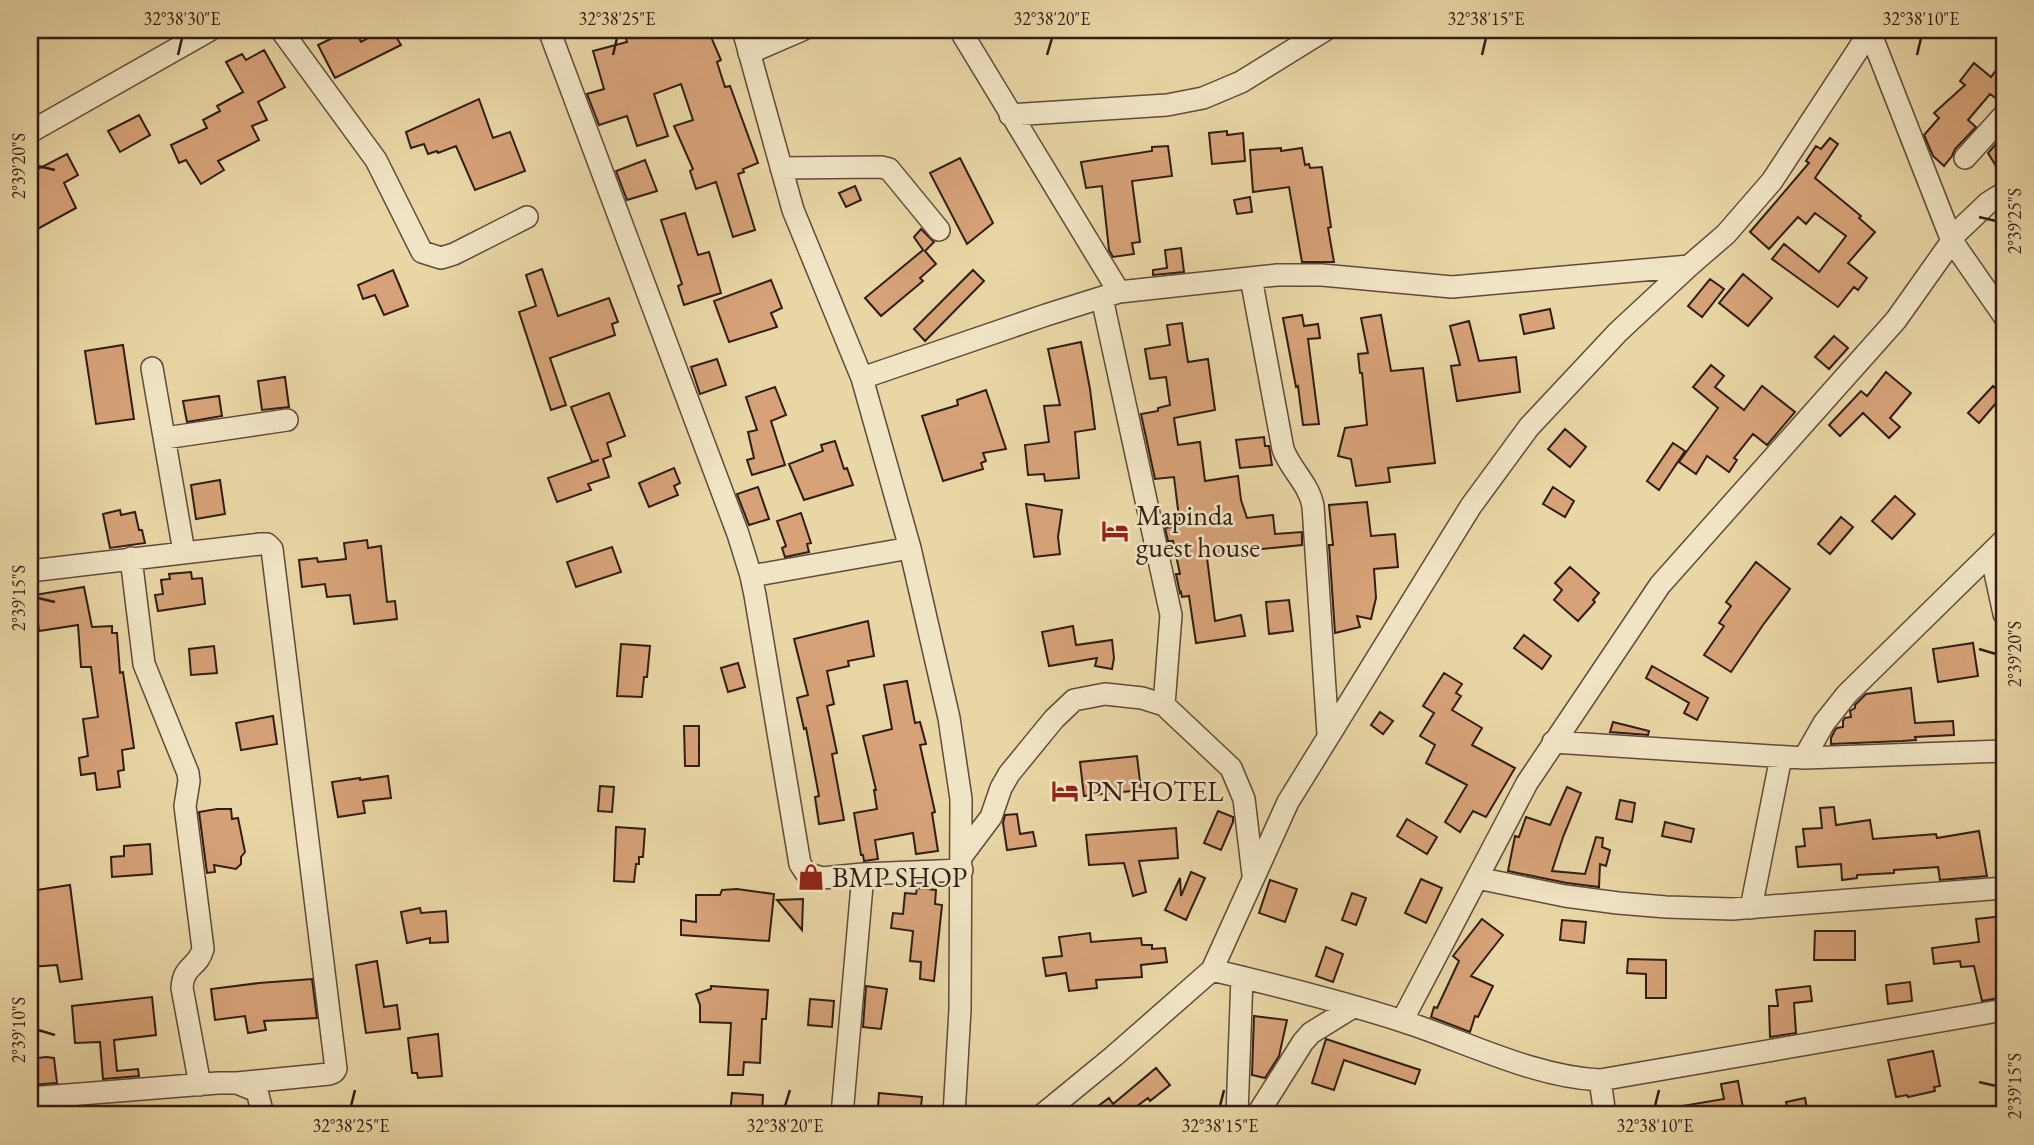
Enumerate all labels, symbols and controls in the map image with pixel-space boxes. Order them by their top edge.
text: 32°38'30"E [144,7,220,30]
text: 32°38'25"E [579,7,655,30]
text: 32°38'20"E [1014,7,1090,30]
text: 32°38'15"E [1448,7,1524,30]
text: 32°38'10"E [1883,7,1959,30]
text: 2°39'20"S [7,133,30,199]
text: 2°39'25"S [2003,188,2026,254]
place label: Mapinda guest house [1136,497,1260,565]
hotel icon: Mapinda guest house [1100,516,1130,546]
text: 2°39'15"S [7,565,30,631]
text: 2°39'20"S [2003,621,2026,687]
place label: PN HOTEL [1086,773,1224,809]
hotel icon: PN HOTEL [1050,776,1080,806]
place label: BMP SHOP [832,859,967,895]
shop icon: BMP SHOP [796,862,826,892]
text: 2°39'10"S [7,997,30,1063]
text: 2°39'15"S [2003,1053,2026,1119]
text: 32°38'25"E [313,1114,389,1137]
text: 32°38'20"E [747,1114,823,1137]
text: 32°38'15"E [1182,1114,1258,1137]
text: 32°38'10"E [1617,1114,1693,1137]

